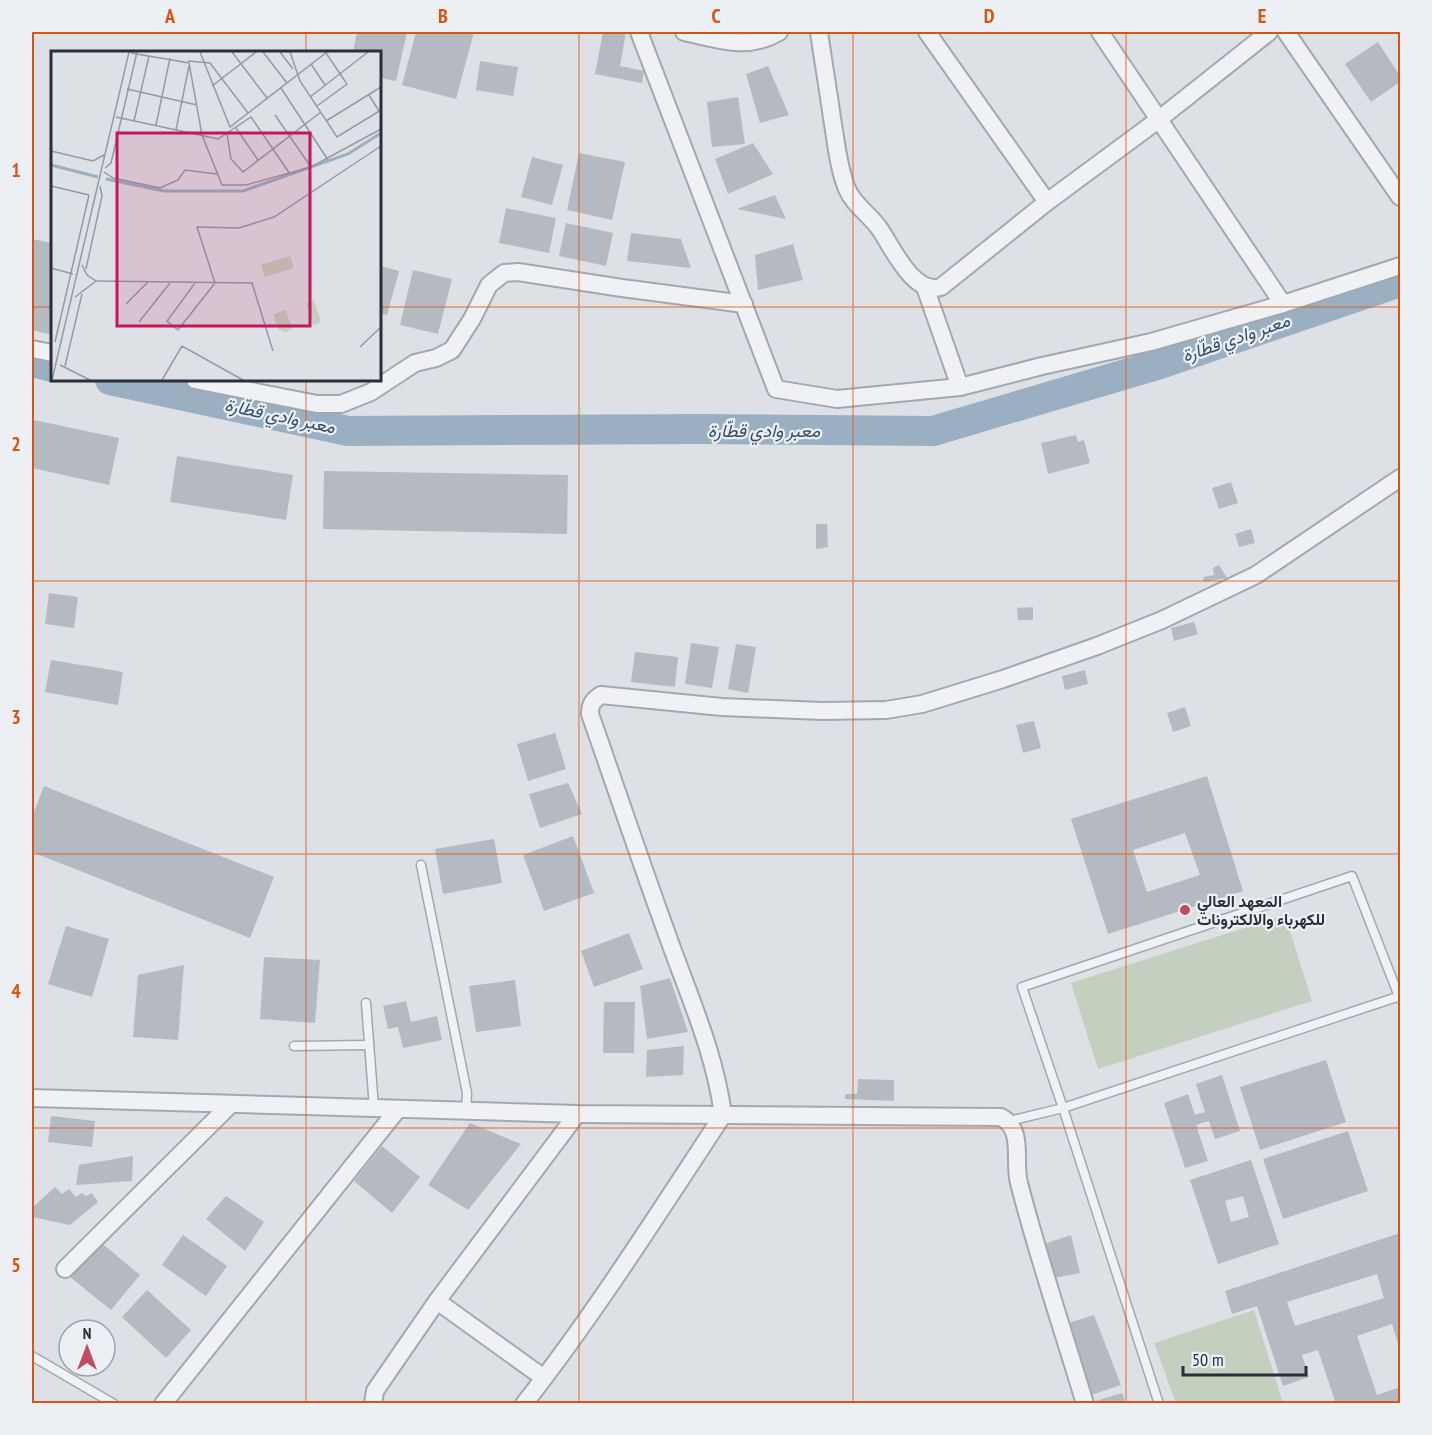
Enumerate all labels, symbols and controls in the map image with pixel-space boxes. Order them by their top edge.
text: A [164,3,176,29]
text: B [438,3,448,29]
text: C [711,3,721,29]
text: D [984,3,995,29]
text: E [1258,3,1266,29]
inset map [51,51,381,381]
text: 1 [11,157,21,183]
water label: معبر وادي قطّارة [1179,308,1294,370]
water label: معبر وادي قطّارة [222,393,338,442]
water label: معبر وادي قطّارة [708,419,821,446]
text: 2 [11,431,21,457]
text: 3 [11,704,21,730]
place label: المعهد العالي للكهرباء والالكترونات [1197,891,1325,930]
marker: المعهد العالي للكهرباء والالكترونات [1178,903,1192,917]
text: 4 [11,978,21,1004]
text: 5 [11,1252,21,1278]
north arrow [57,1318,117,1378]
text: N [83,1323,91,1343]
scale bar [1183,1339,1306,1377]
text: 50 m [1192,1348,1224,1371]

